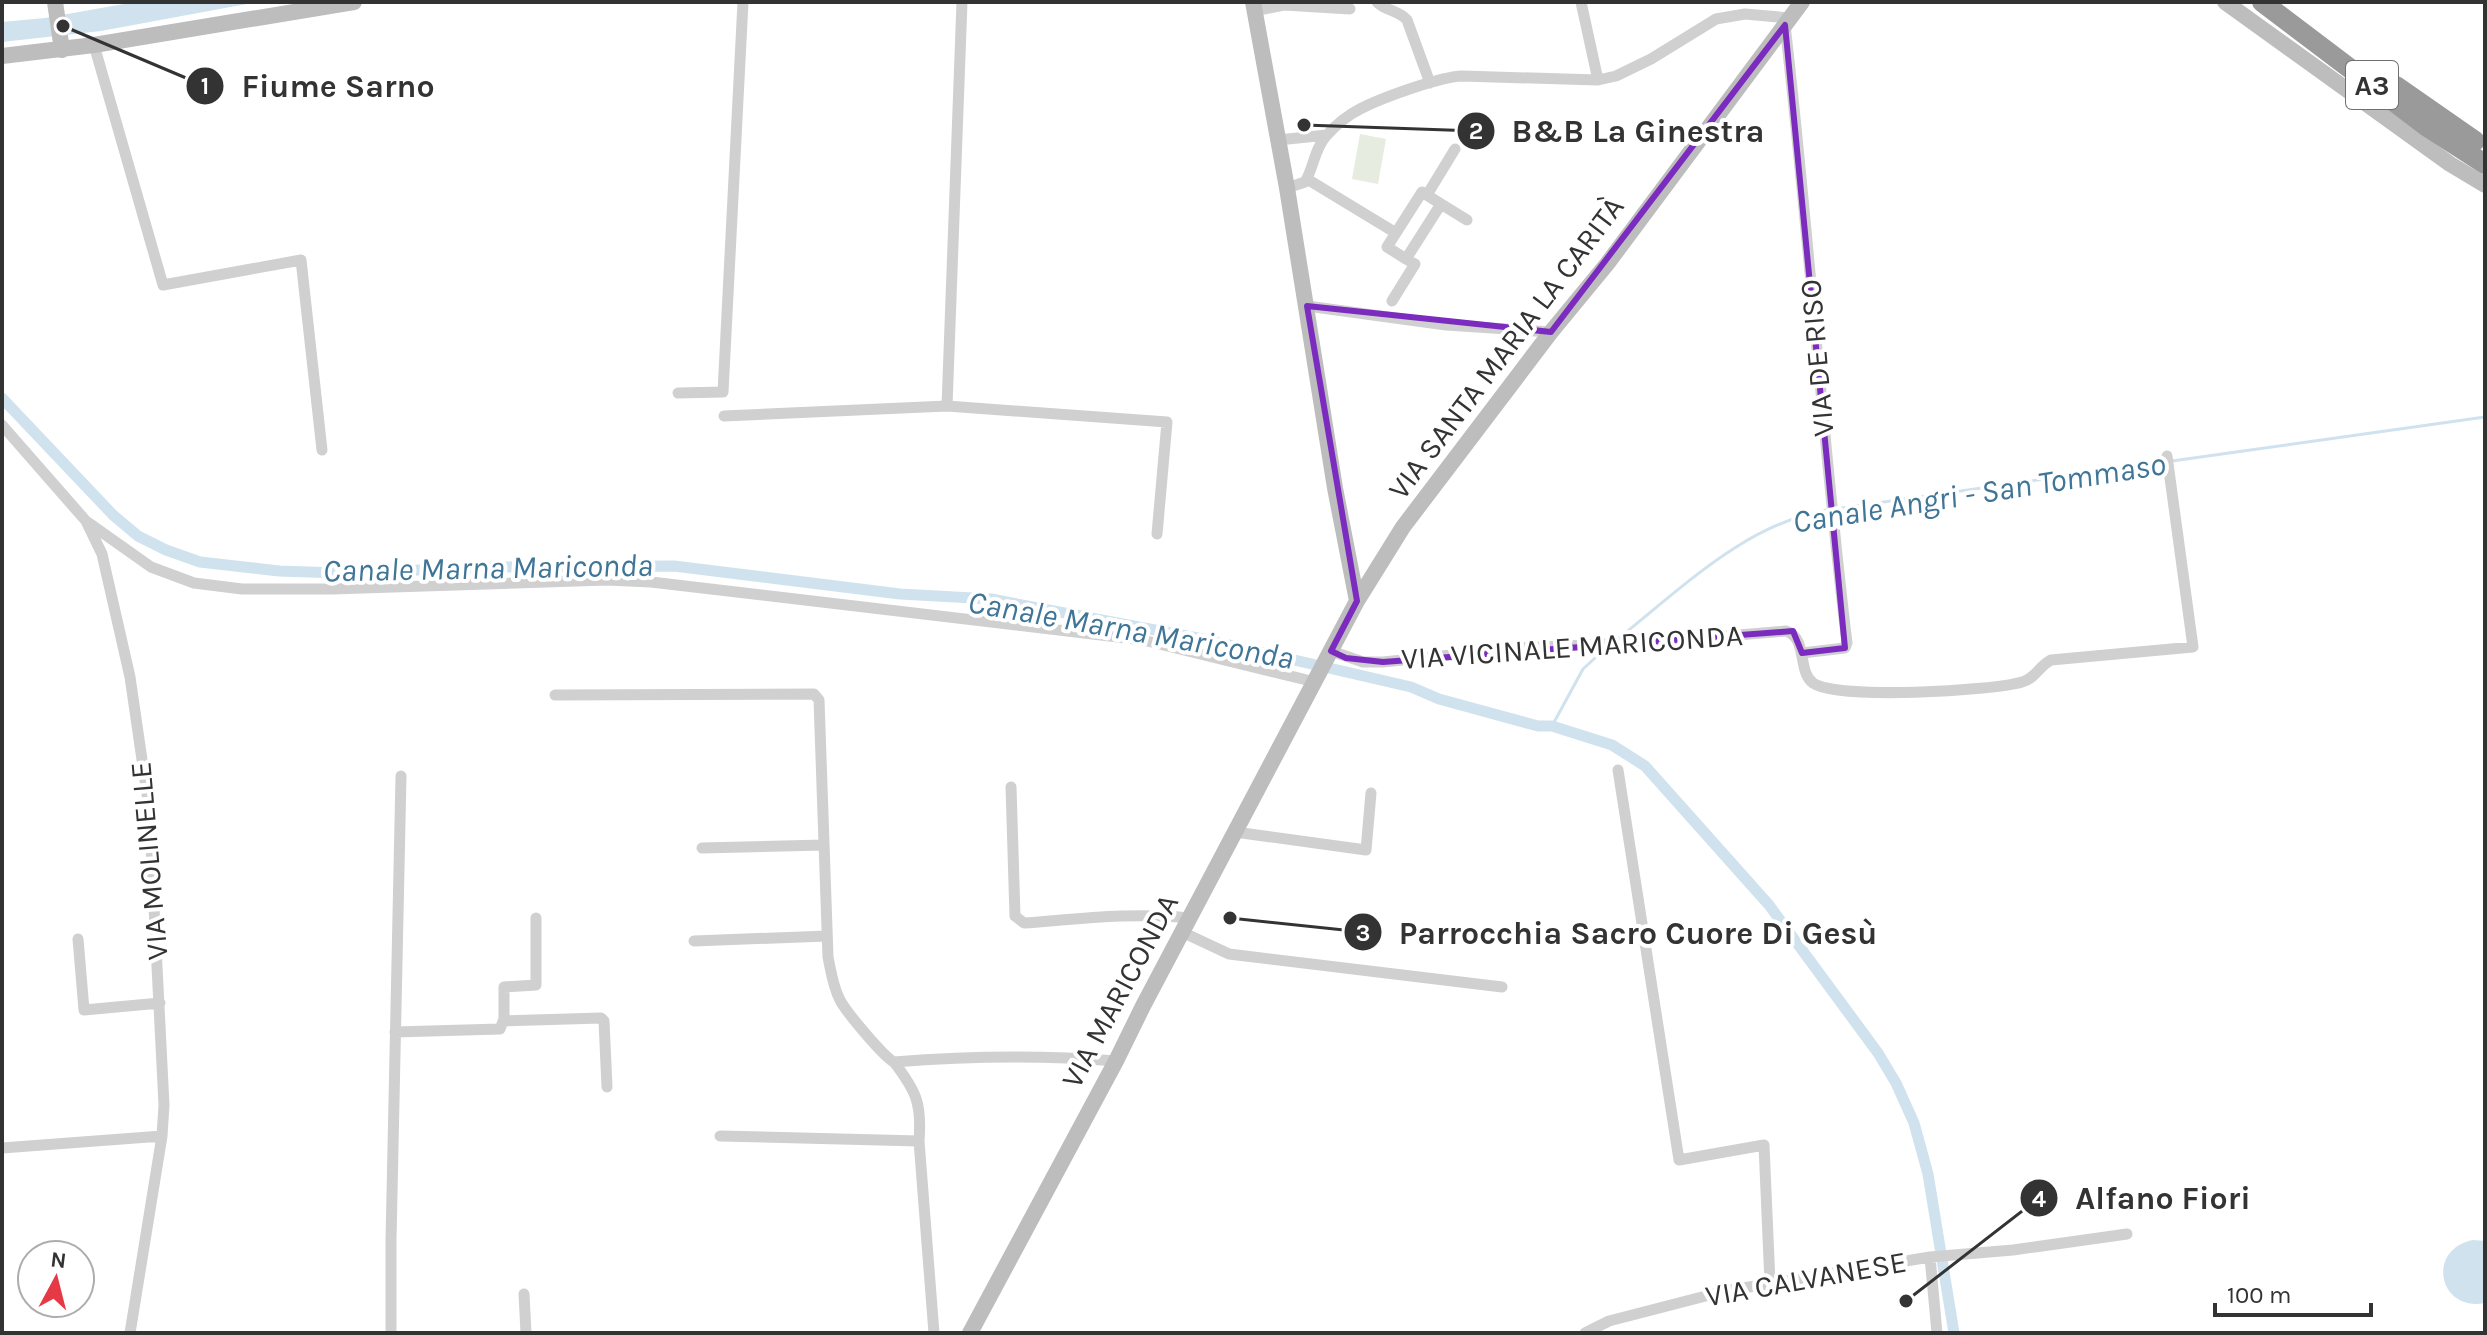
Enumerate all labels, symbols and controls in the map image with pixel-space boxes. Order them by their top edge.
callout: Fiume Sarno [185,58,451,114]
road number: A3 [2346,61,2398,109]
text: Fiume Sarno [241,68,435,105]
text: 1 [201,72,209,100]
callout: B&B La Ginestra [1456,103,1781,159]
text: B&B La Ginestra [1512,113,1764,150]
text: 2 [1469,117,1483,145]
street label: VIA SANTA MARIA LA CARITÀ [1381,190,1631,506]
street label: VIA DE RISO [1792,278,1842,438]
water label: Canale Angri - San Tommaso [1790,445,2168,541]
water label: Canale Marna Mariconda [323,547,653,589]
water label: Canale Marna Mariconda [965,583,1297,677]
street label: VIA VICINALE MARICONDA [1400,617,1744,677]
street label: VIA MOLINELLE [122,760,176,962]
street label: VIA MARICONDA [1054,888,1186,1094]
callout: Parrocchia Sacro Cuore Di Gesù [1343,904,1893,960]
text: Parrocchia Sacro Cuore Di Gesù [1399,915,1877,952]
text: 3 [1356,919,1370,947]
callout: Alfano Fiori [2019,1170,2267,1226]
text: Alfano Fiori [2075,1180,2251,1217]
text: 4 [2032,1185,2046,1213]
north arrow [16,1239,96,1319]
street label: VIA CALVANESE [1703,1244,1909,1314]
text: N [49,1246,68,1274]
scale bar [2215,1267,2371,1317]
text: 100 m [2227,1281,2292,1309]

